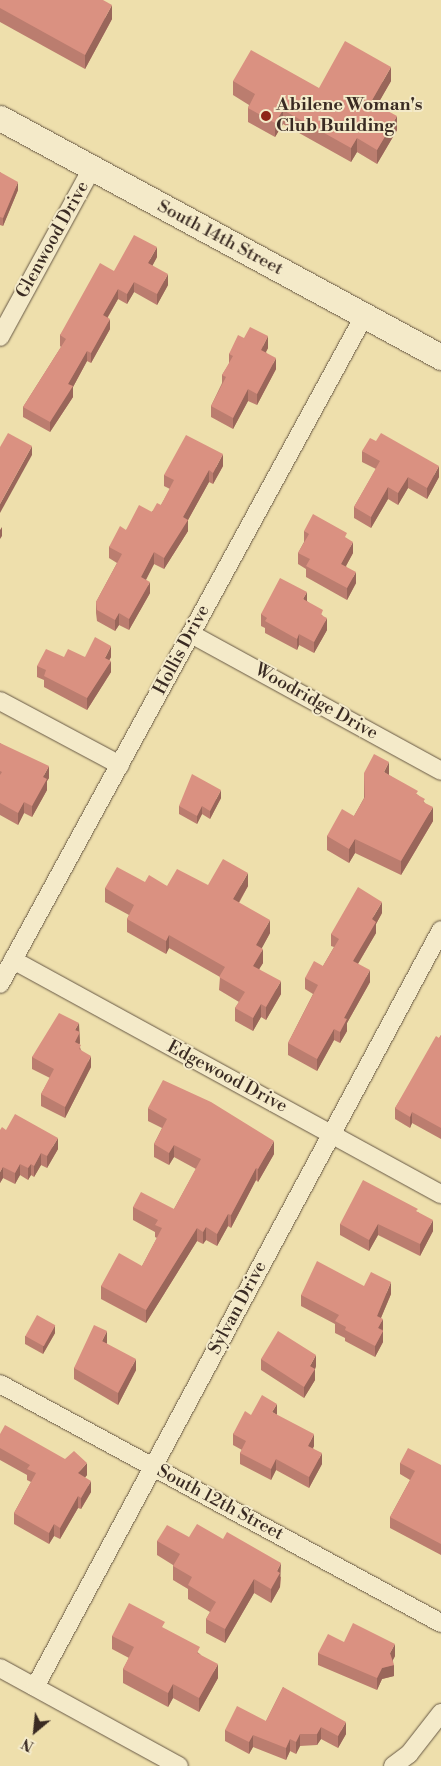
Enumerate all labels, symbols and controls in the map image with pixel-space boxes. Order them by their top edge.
place label: Abilene Woman's Club Building [276,95,423,138]
marker: Abilene Woman's Club Building [260,110,272,122]
street label: Glenwood Drive [12,178,94,302]
street label: South 14th Street [153,196,287,280]
street label: Hollis Drive [149,601,215,699]
street label: Woodridge Drive [251,659,381,745]
street label: Edgewood Drive [163,1036,291,1118]
street label: Sylvan Drive [204,1258,272,1358]
street label: South 12th Street [153,1461,287,1545]
north arrow [10,1706,60,1756]
text: N [19,1734,37,1755]

